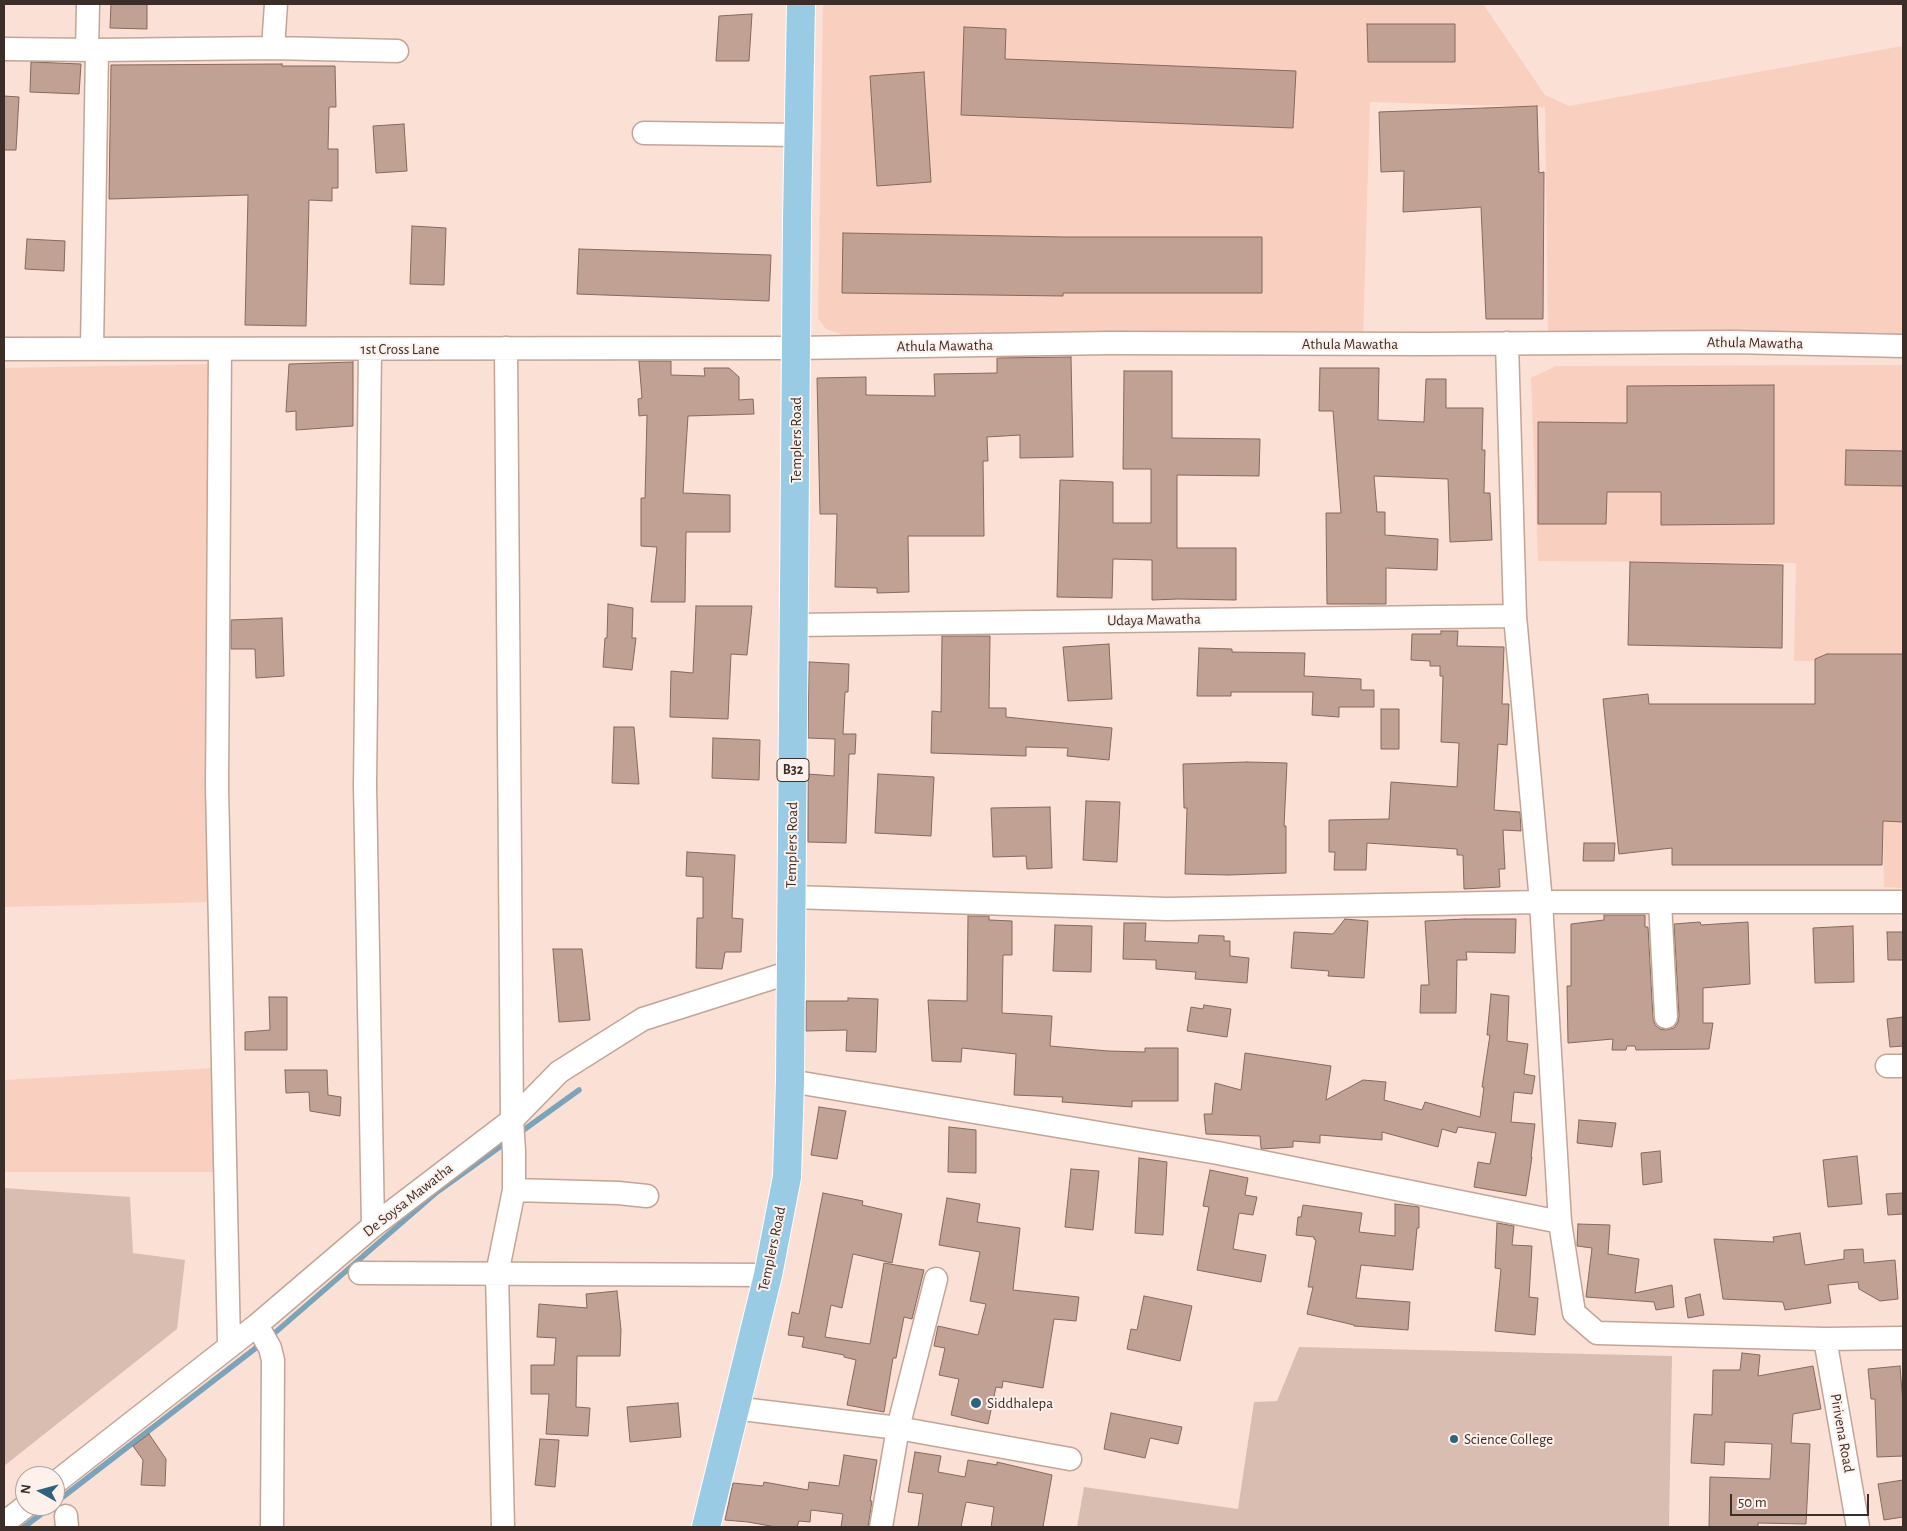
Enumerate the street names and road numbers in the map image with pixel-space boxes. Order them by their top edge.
street label: Athula Mawatha [1707,333,1803,353]
street label: Athula Mawatha [1302,335,1398,353]
street label: Athula Mawatha [897,336,993,356]
street label: 1st Cross Lane [361,340,439,358]
street label: Templers Road [787,397,805,483]
street label: Udaya Mawatha [1107,610,1201,630]
road number: B32 [777,758,809,782]
street label: Templers Road [782,802,802,888]
street label: De Soysa Mawatha [359,1159,457,1241]
street label: Templers Road [754,1205,790,1293]
street label: Pirivena Road [1826,1392,1858,1474]

